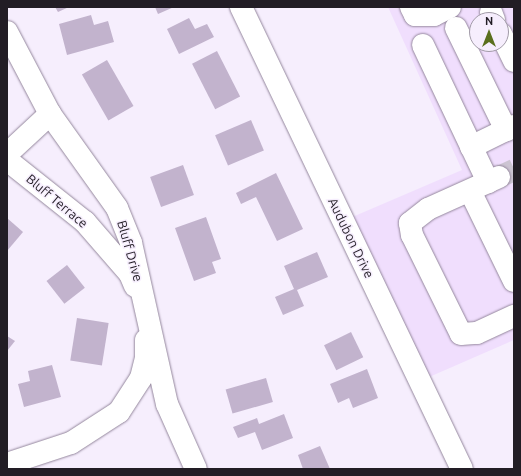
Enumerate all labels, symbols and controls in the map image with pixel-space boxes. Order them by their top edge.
north arrow [469,12,509,52]
text: N [485,15,493,27]
street label: Bluff Terrace [23,171,91,231]
street label: Audubon Drive [325,195,377,281]
street label: Bluff Drive [114,219,146,283]

